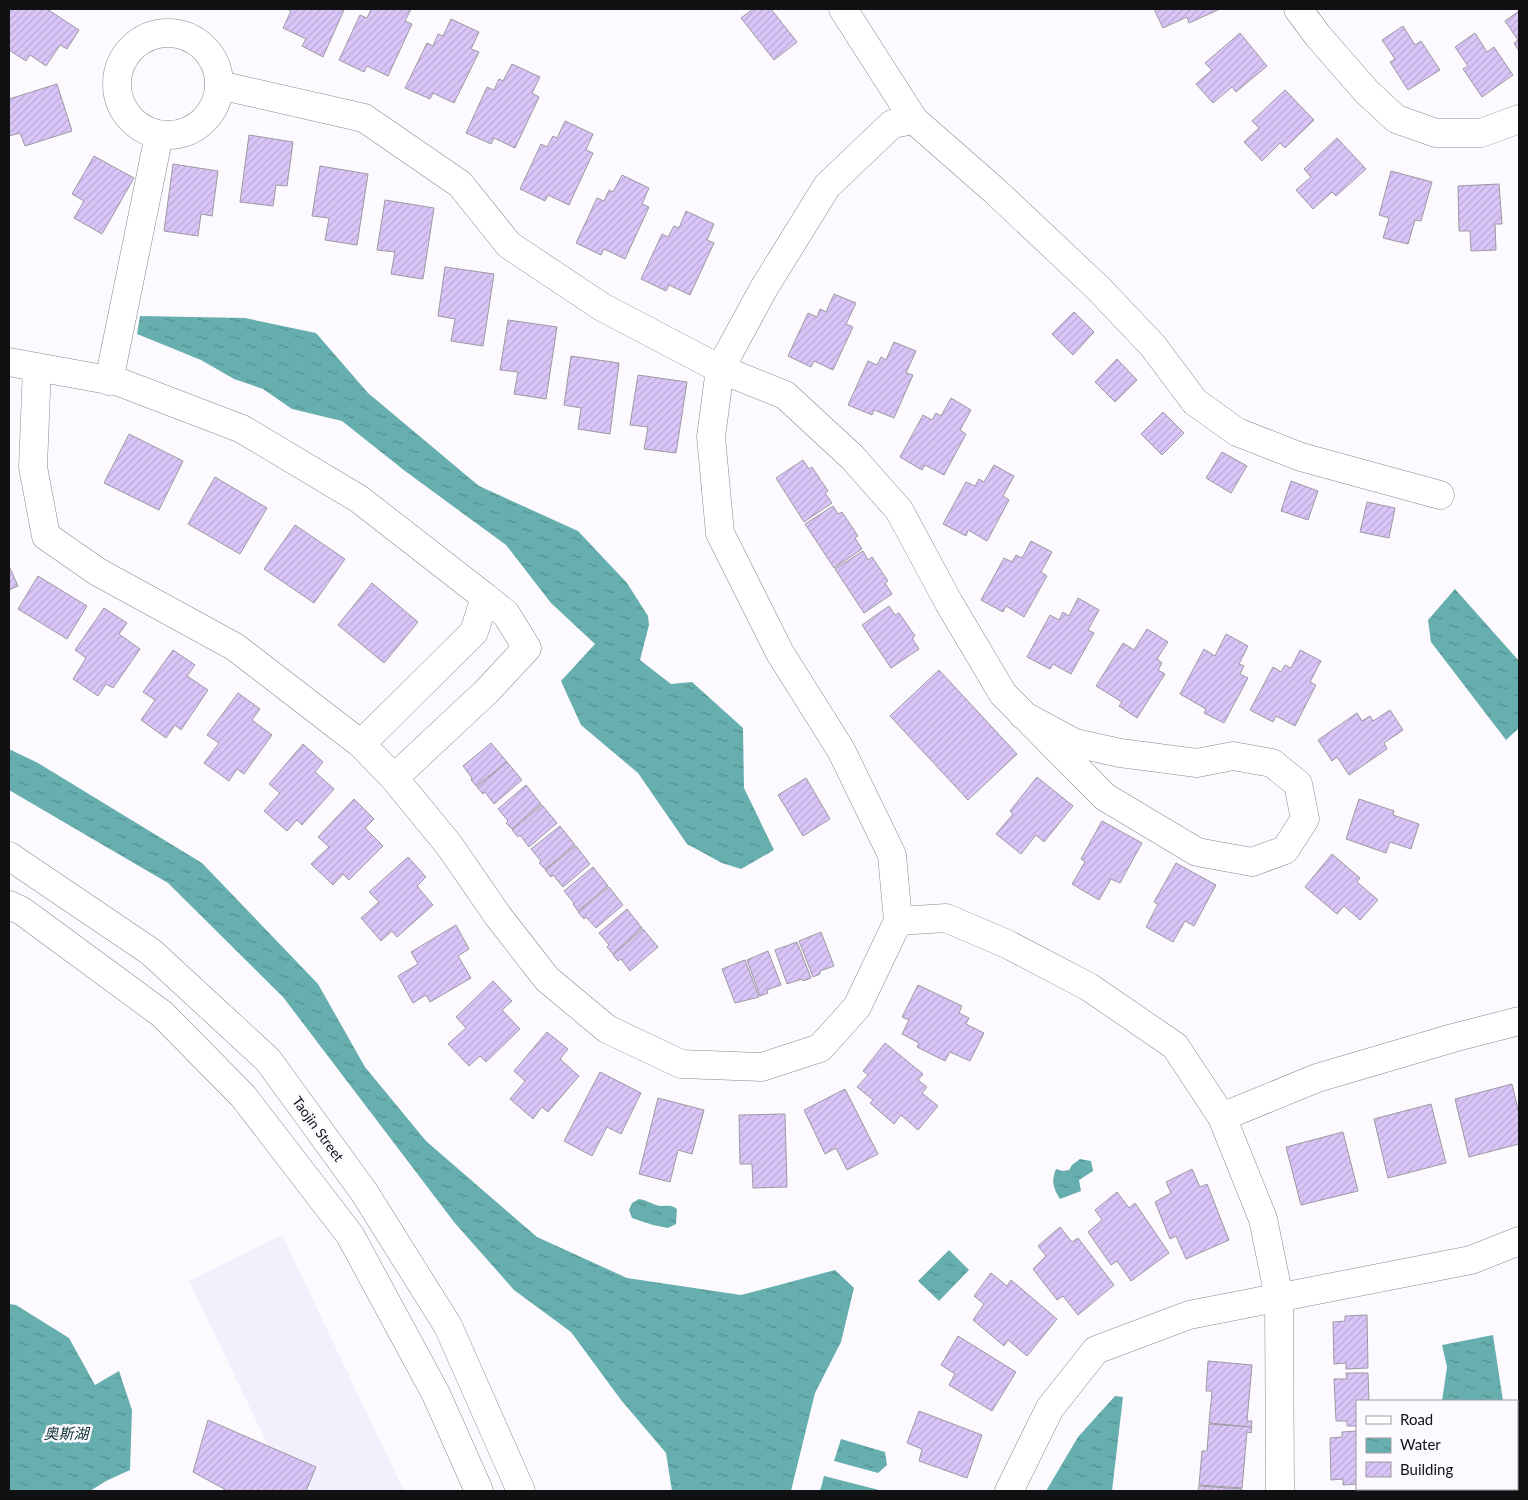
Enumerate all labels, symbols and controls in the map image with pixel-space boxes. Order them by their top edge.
street label: Taojin Street [289,1093,348,1165]
legend [1356,1400,1518,1490]
text: Road [1400,1410,1433,1428]
water label: 奥斯湖 [43,1424,90,1442]
text: Water [1400,1435,1441,1453]
text: Building [1400,1460,1453,1478]

